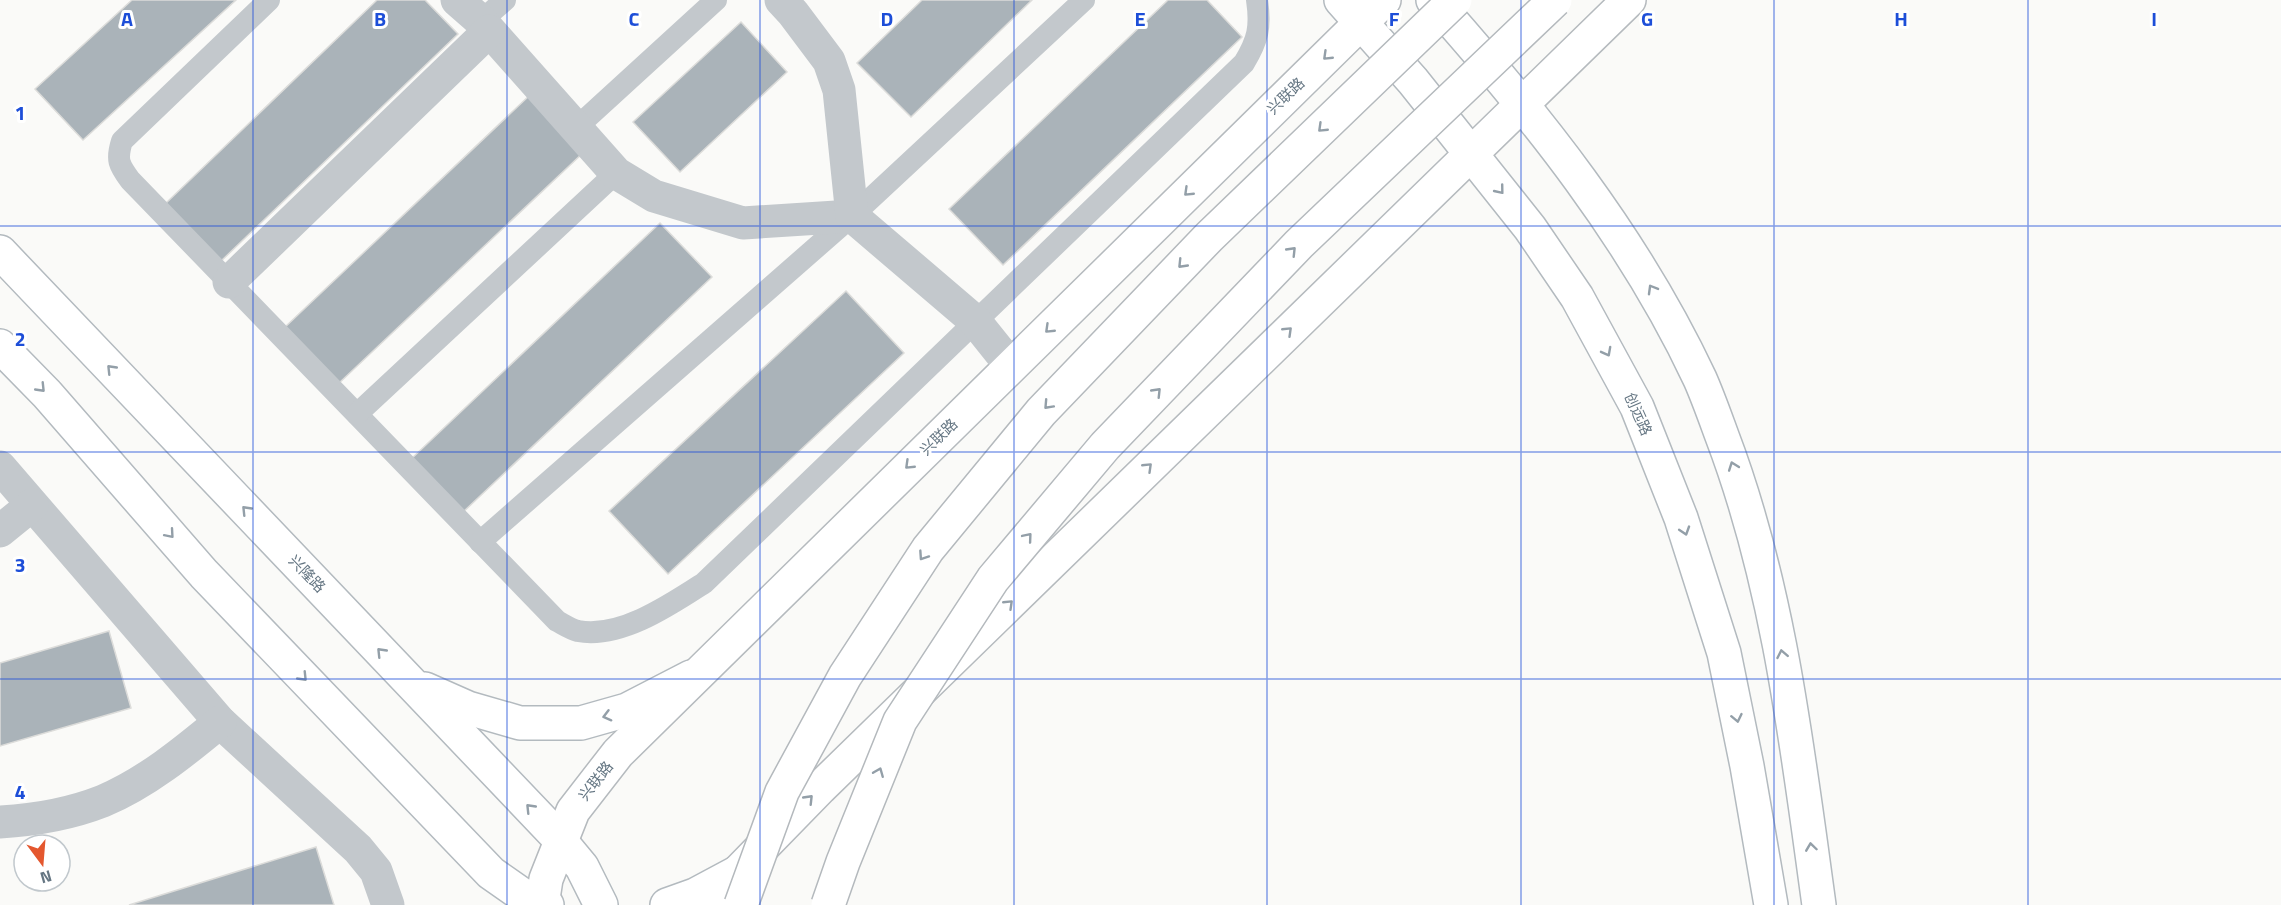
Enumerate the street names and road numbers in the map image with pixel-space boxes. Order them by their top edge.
street label: 兴联路 [1261,72,1310,120]
street label: 创远路 [1619,389,1658,439]
street label: 兴联路 [914,413,963,461]
street label: 兴隆路 [283,549,331,598]
street label: 兴联路 [573,756,619,806]

